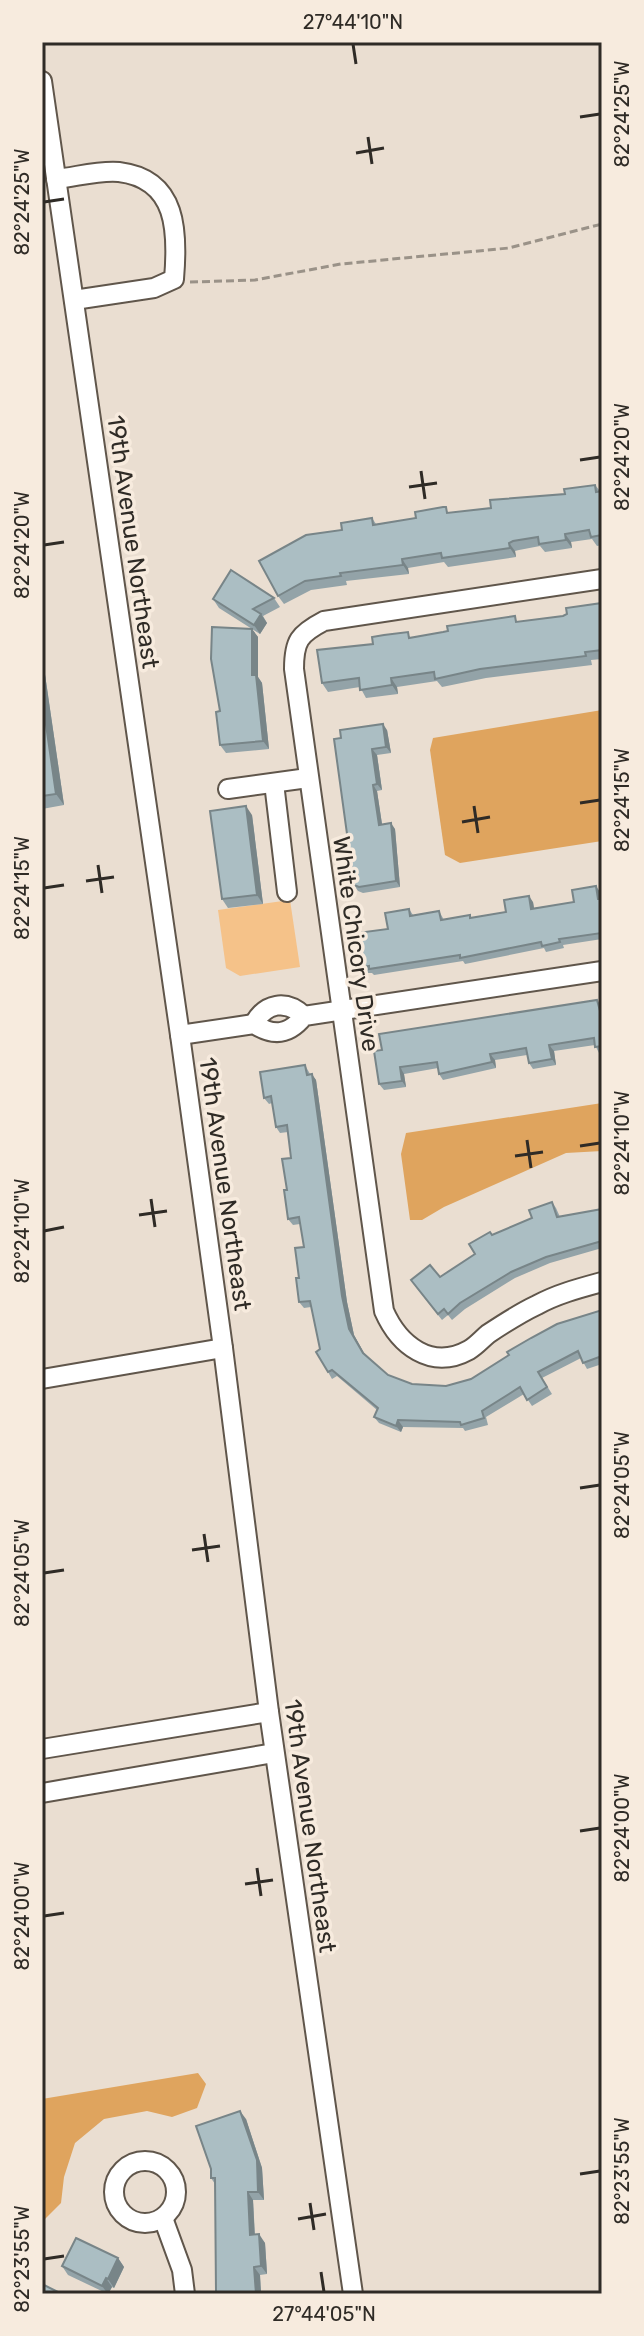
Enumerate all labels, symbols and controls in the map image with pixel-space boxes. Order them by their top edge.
text: 27°44'10"N [303,10,403,34]
text: 82°24'25"W [610,60,634,168]
text: 82°24'25"W [10,148,34,256]
text: 82°24'20"W [610,403,634,511]
street label: 19th Avenue Northeast [101,414,165,670]
text: 82°24'20"W [10,491,34,599]
text: 82°24'15"W [610,748,634,852]
street label: White Chicory Drive [327,835,385,1053]
text: 82°24'15"W [10,836,34,940]
street label: 19th Avenue Northeast [193,1056,257,1312]
text: 82°24'10"W [610,1091,634,1195]
text: 82°24'10"W [10,1179,34,1283]
text: 82°24'05"W [610,1431,634,1539]
text: 82°24'05"W [10,1519,34,1627]
street label: 19th Avenue Northeast [278,1698,342,1954]
text: 82°24'00"W [610,1774,634,1883]
text: 82°24'00"W [10,1862,34,1971]
text: 82°23'55"W [610,2117,634,2225]
text: 82°23'55"W [10,2205,34,2313]
text: 27°44'05"N [272,2302,376,2326]

